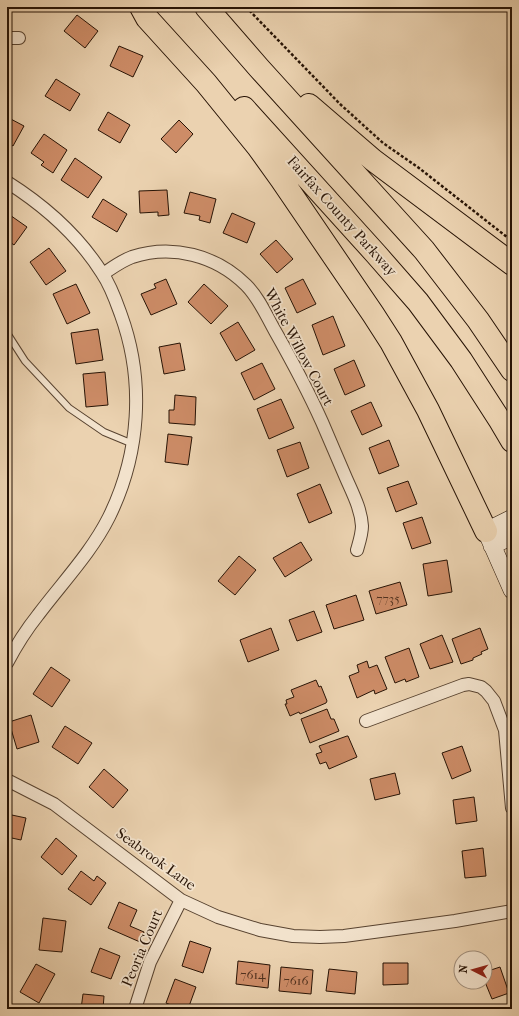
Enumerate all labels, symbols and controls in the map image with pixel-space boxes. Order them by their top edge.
street label: Fairfax County Parkway [283,152,401,281]
street label: White Willow Court [260,284,338,409]
house number: 7735 [376,591,400,606]
street label: Seabrook Lane [113,824,200,894]
street label: Peoria Court [118,906,167,989]
north arrow [453,950,493,990]
text: N [457,964,471,974]
house number: 7614 [240,967,266,982]
house number: 7616 [284,973,309,988]

